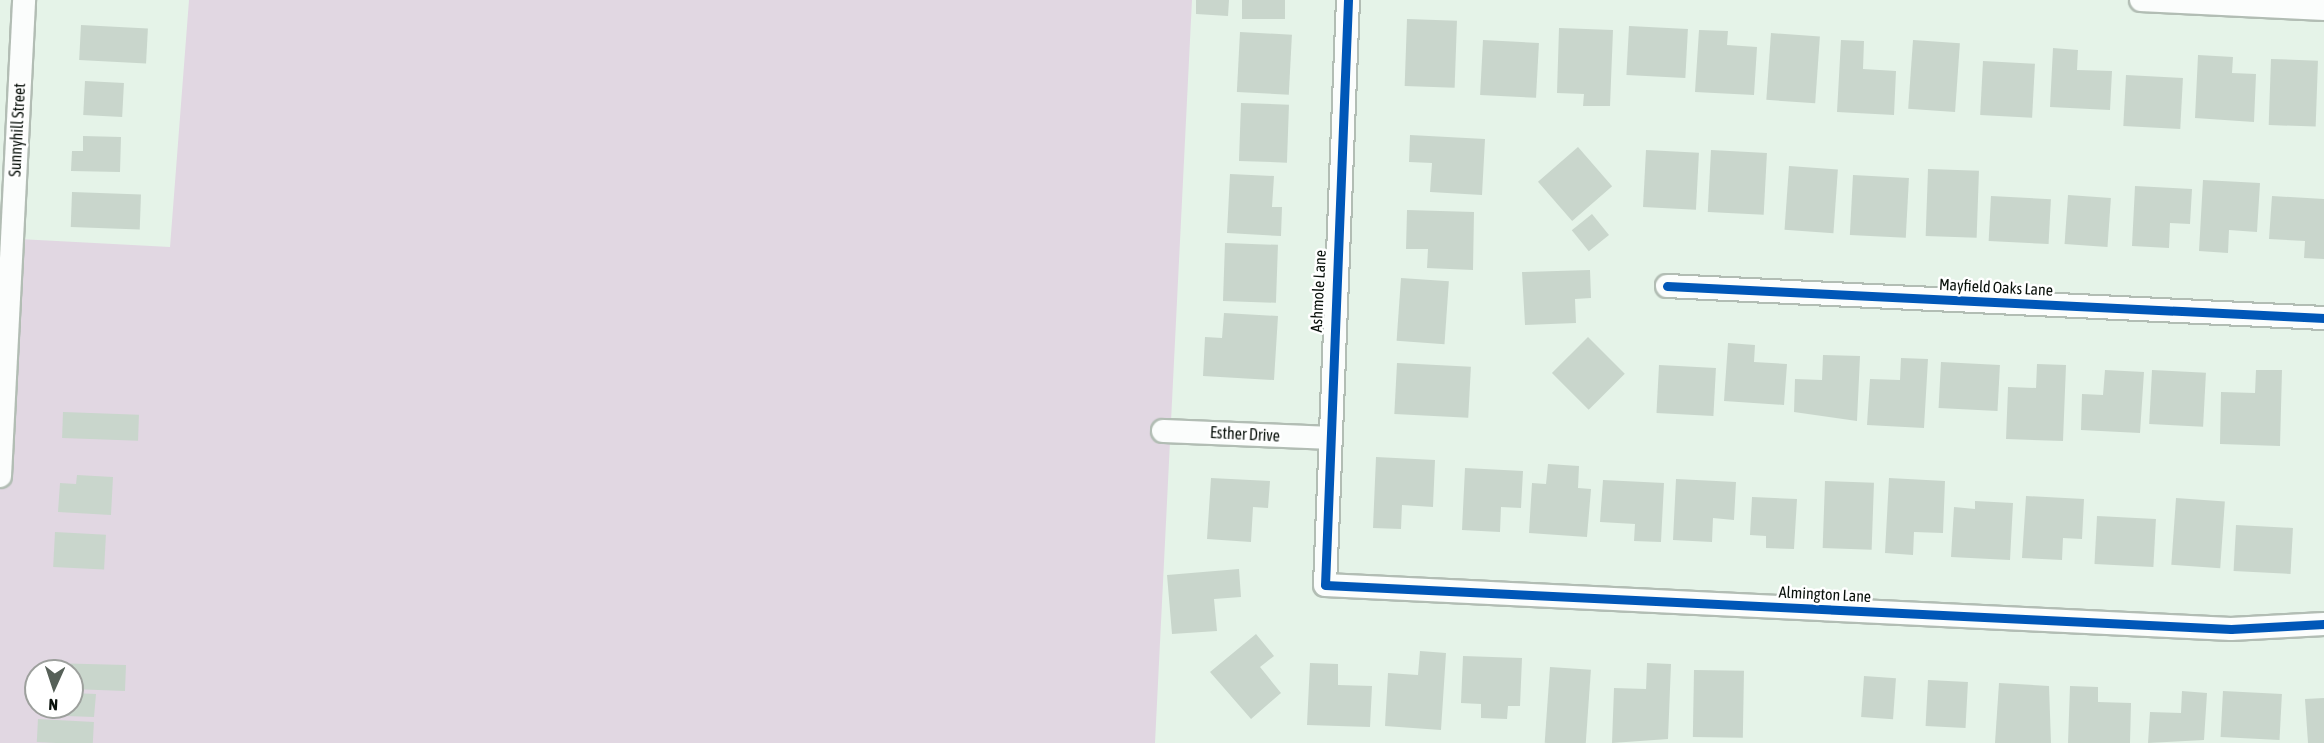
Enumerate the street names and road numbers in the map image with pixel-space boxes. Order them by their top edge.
street label: Sunnyhill Street [5,83,29,177]
street label: Ashmole Lane [1306,249,1330,333]
street label: Mayfield Oaks Lane [1938,274,2054,300]
street label: Esther Drive [1210,423,1280,445]
street label: Almington Lane [1778,582,1872,606]

